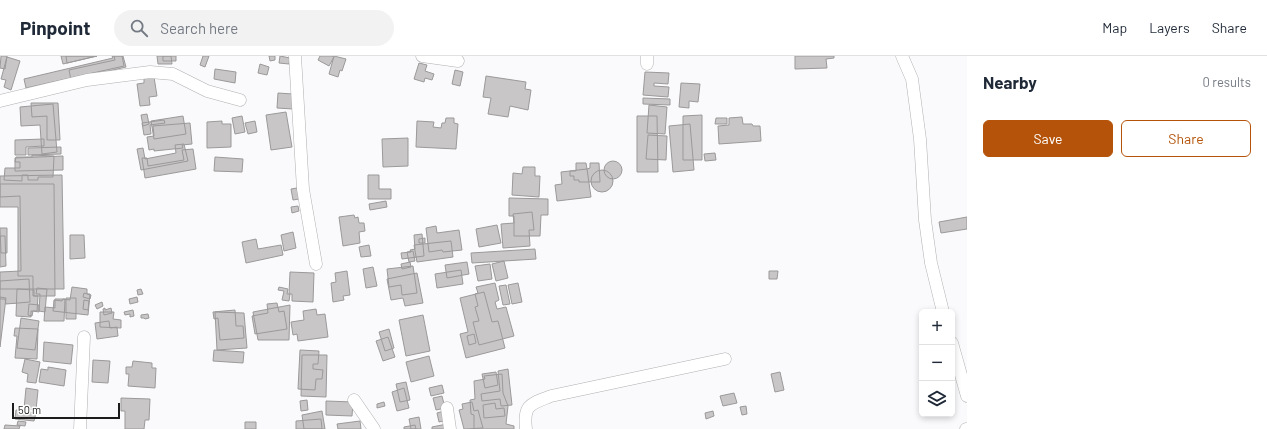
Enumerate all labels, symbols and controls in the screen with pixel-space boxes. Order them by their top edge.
search box [114,10,394,46]
text: Pinpoint [20,16,90,39]
icon: search [128,17,150,39]
text: Search here [160,19,238,37]
text: Map [1102,19,1127,36]
text: Layers [1149,19,1190,36]
text: Share [1212,19,1247,36]
text: Nearby [983,72,1037,92]
text: 0 results [1202,74,1251,90]
button: Save [983,120,1113,157]
button: Share [1121,120,1251,157]
map controls [919,309,955,417]
button: + [919,309,955,345]
button: − [919,345,955,381]
button: layers [919,381,955,417]
scale bar [12,401,120,420]
text: 50 m [18,403,41,416]

